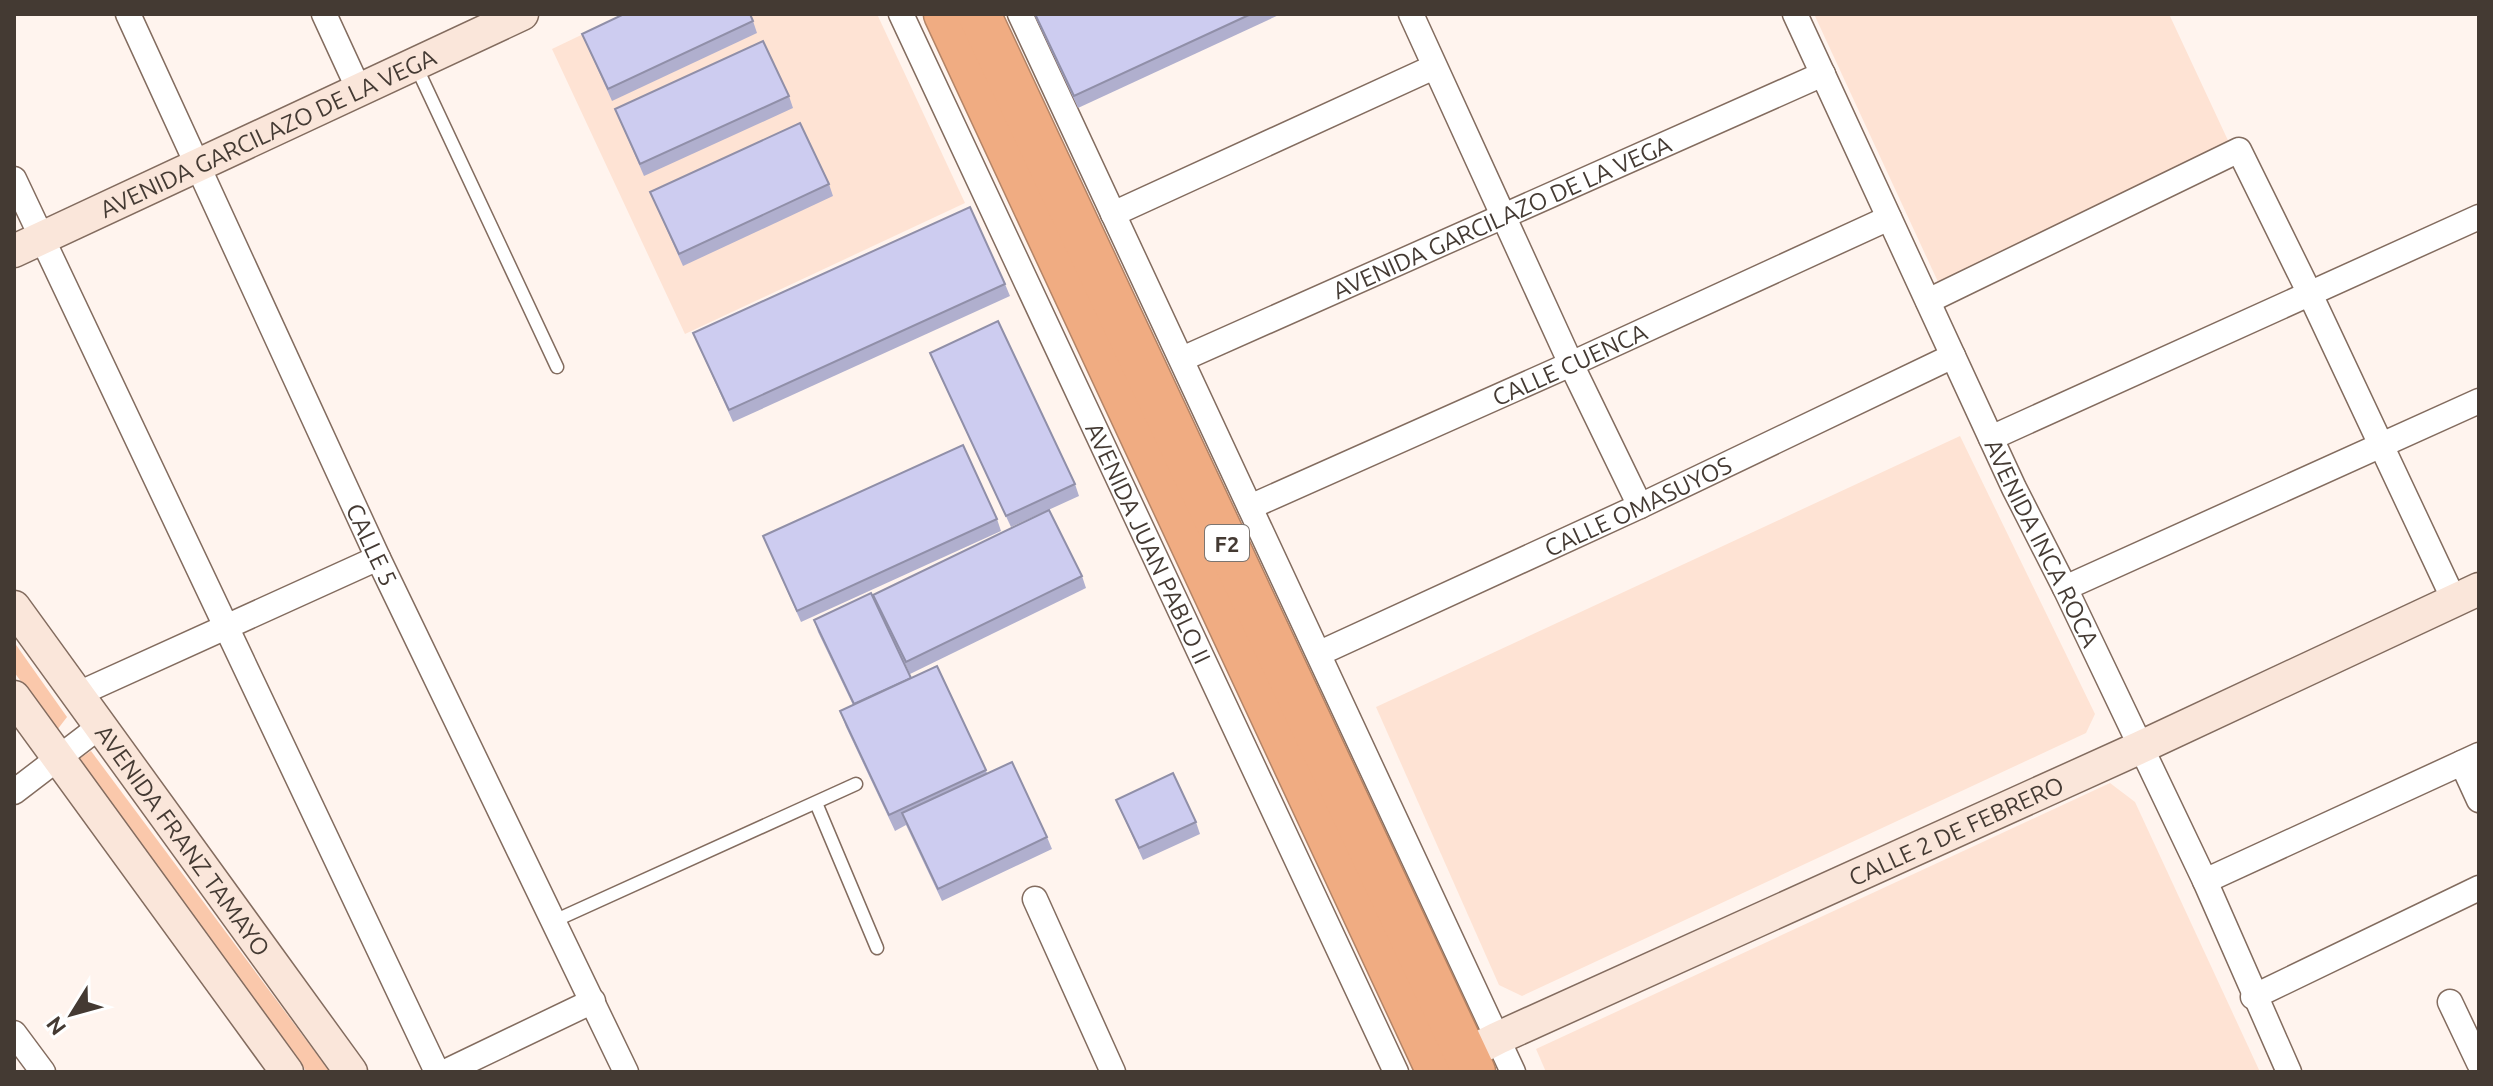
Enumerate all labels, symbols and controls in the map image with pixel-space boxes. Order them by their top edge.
street label: AVENIDA GARCILAZO DE LA VEGA [96,43,440,223]
street label: AVENIDA GARCILAZO DE LA VEGA [1328,130,1676,304]
street label: CALLE CUENCA [1488,317,1652,411]
street label: AVENIDA JUAN PABLO II [1081,418,1216,668]
street label: AVENIDA INCA ROCA [1980,435,2105,652]
street label: CALLE OMASUYOS [1540,451,1735,562]
street label: CALLE 5 [341,499,403,590]
road number: F2 [1205,525,1249,561]
street label: AVENIDA FRANZ TAMAYO [90,720,276,961]
street label: CALLE 2 DE FEBRERO [1845,770,2068,891]
north arrow [32,974,112,1054]
text: N [41,1012,71,1040]

